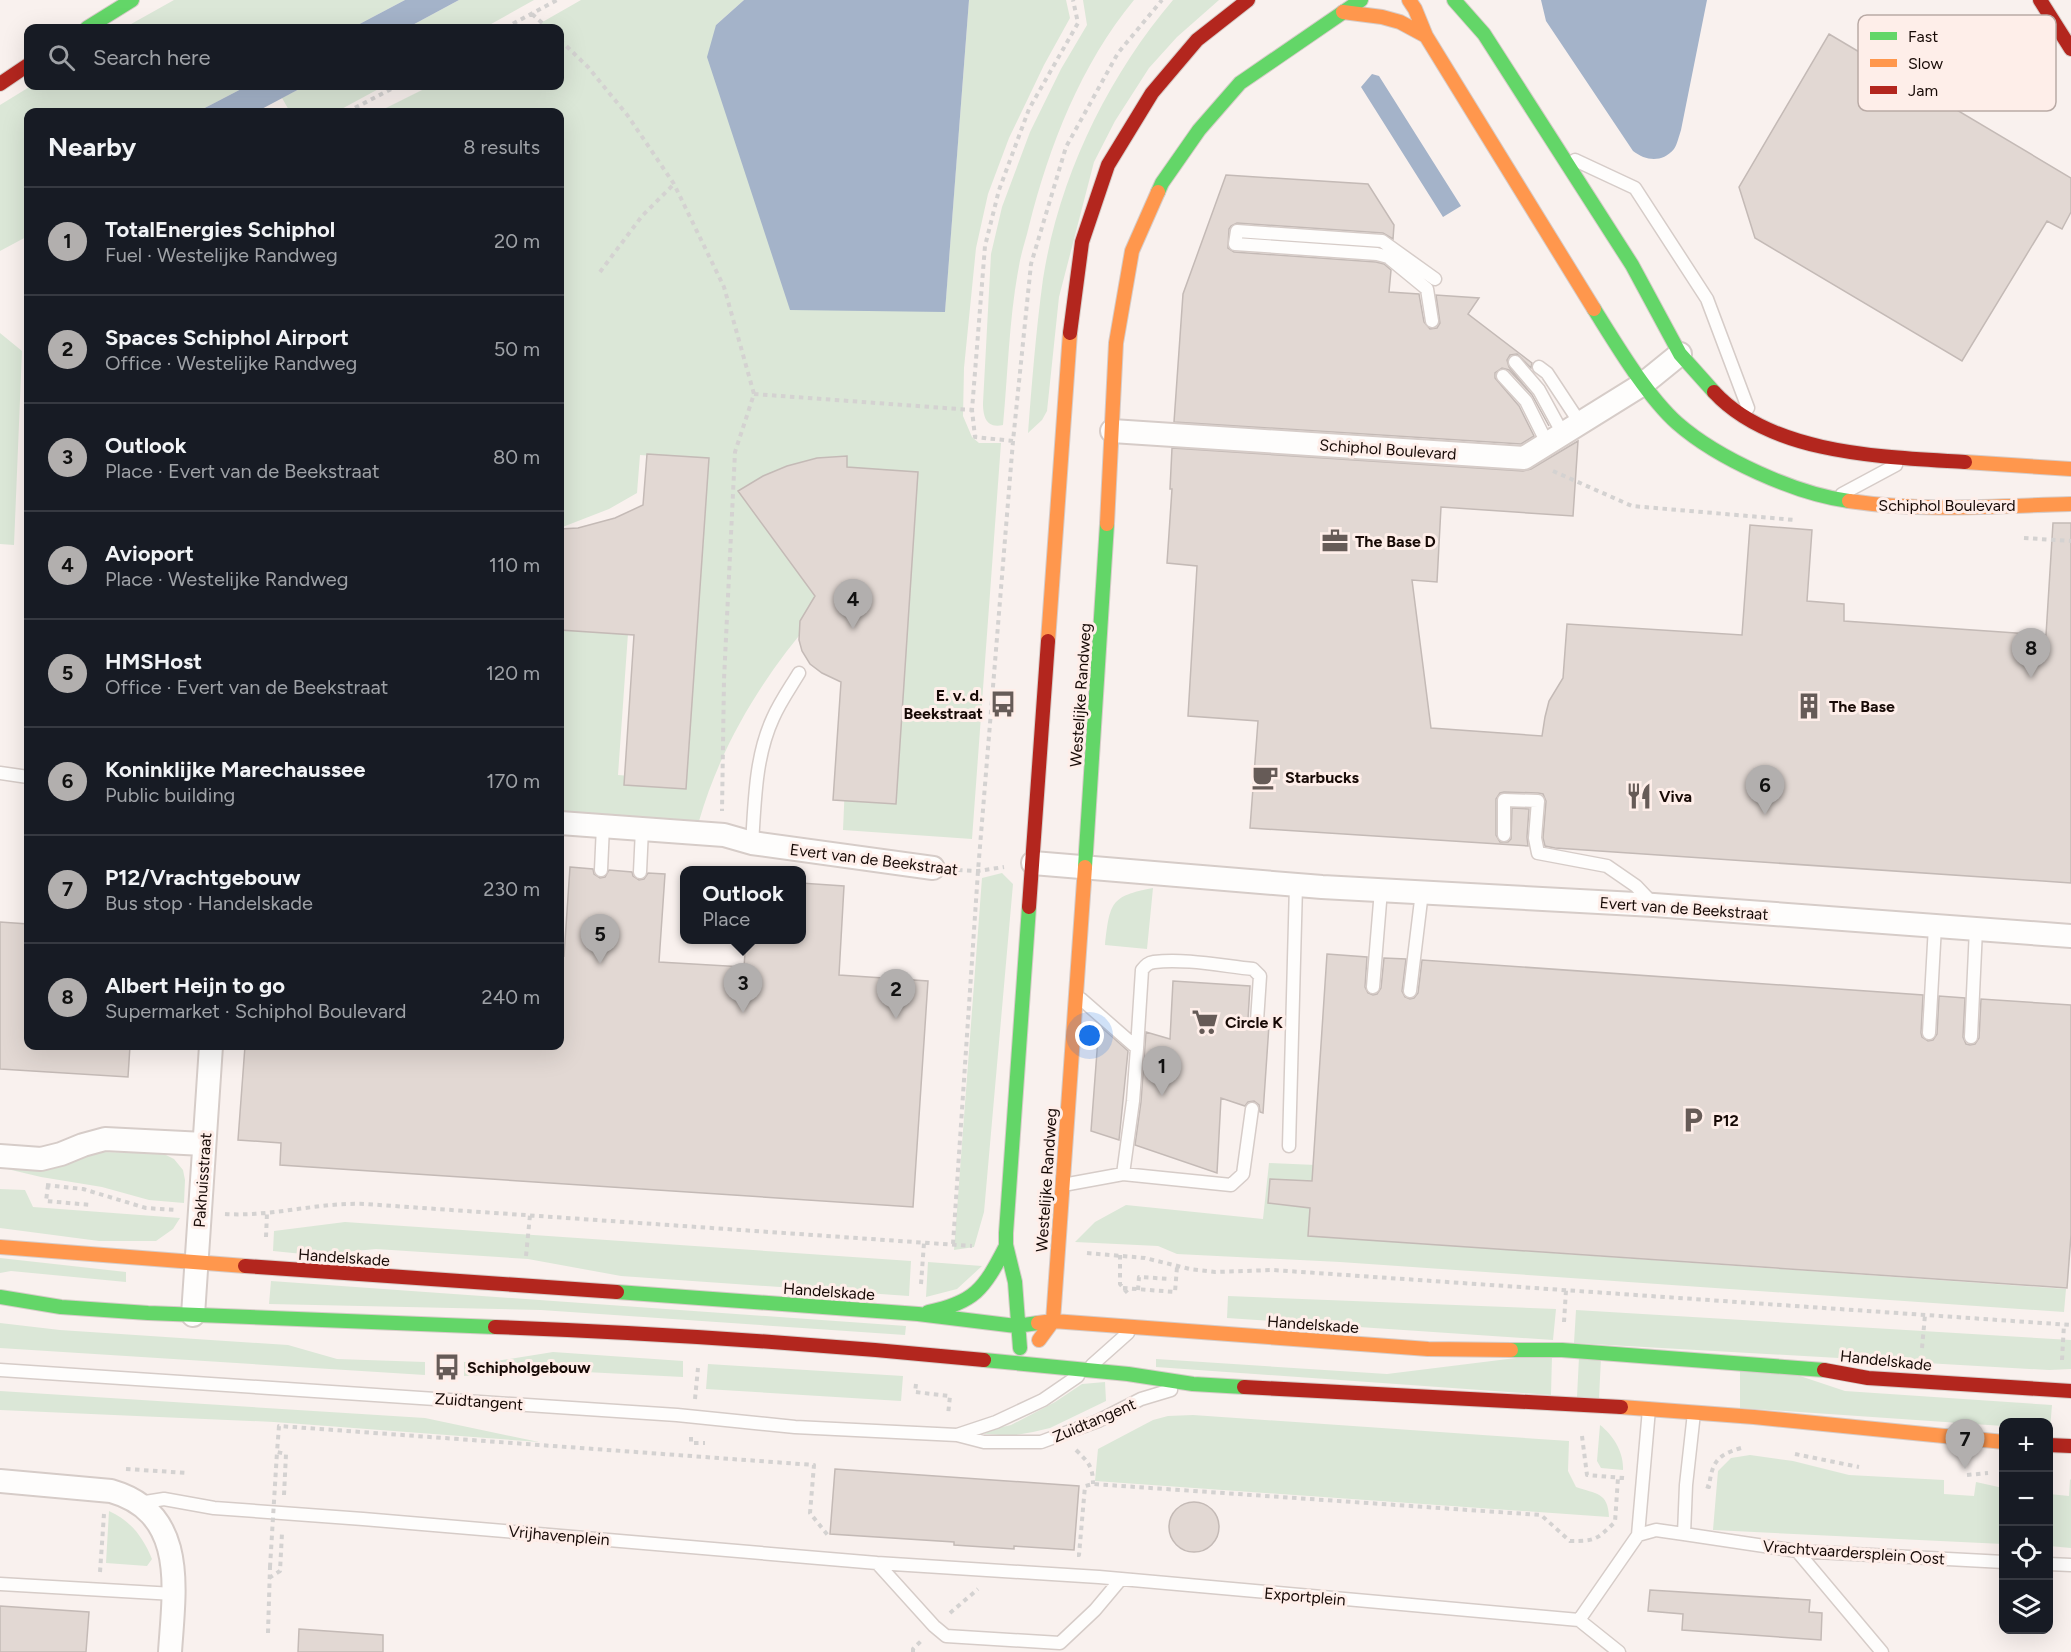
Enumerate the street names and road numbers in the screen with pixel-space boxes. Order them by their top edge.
street label: Schiphol Boulevard [1319,435,1457,464]
street label: Schiphol Boulevard [1878,496,2016,515]
street label: Westelijke Randweg [1066,622,1095,768]
street label: Evert van de Beekstraat [789,840,959,879]
street label: Evert van de Beekstraat [1599,893,1769,924]
street label: Westelijke Randweg [1032,1107,1061,1253]
street label: Pakhuisstraat [190,1132,215,1228]
street label: Handelskade [297,1245,391,1270]
street label: Handelskade [782,1279,876,1304]
street label: Handelskade [1266,1312,1360,1337]
street label: Handelskade [1839,1346,1933,1375]
street label: Zuidtangent [434,1389,524,1414]
street label: Zuidtangent [1050,1394,1139,1446]
street label: Vrijhavenplein [508,1522,610,1549]
street label: Vrachtvaardersplein Oost [1762,1537,1946,1568]
street label: Exportplein [1263,1583,1347,1610]

